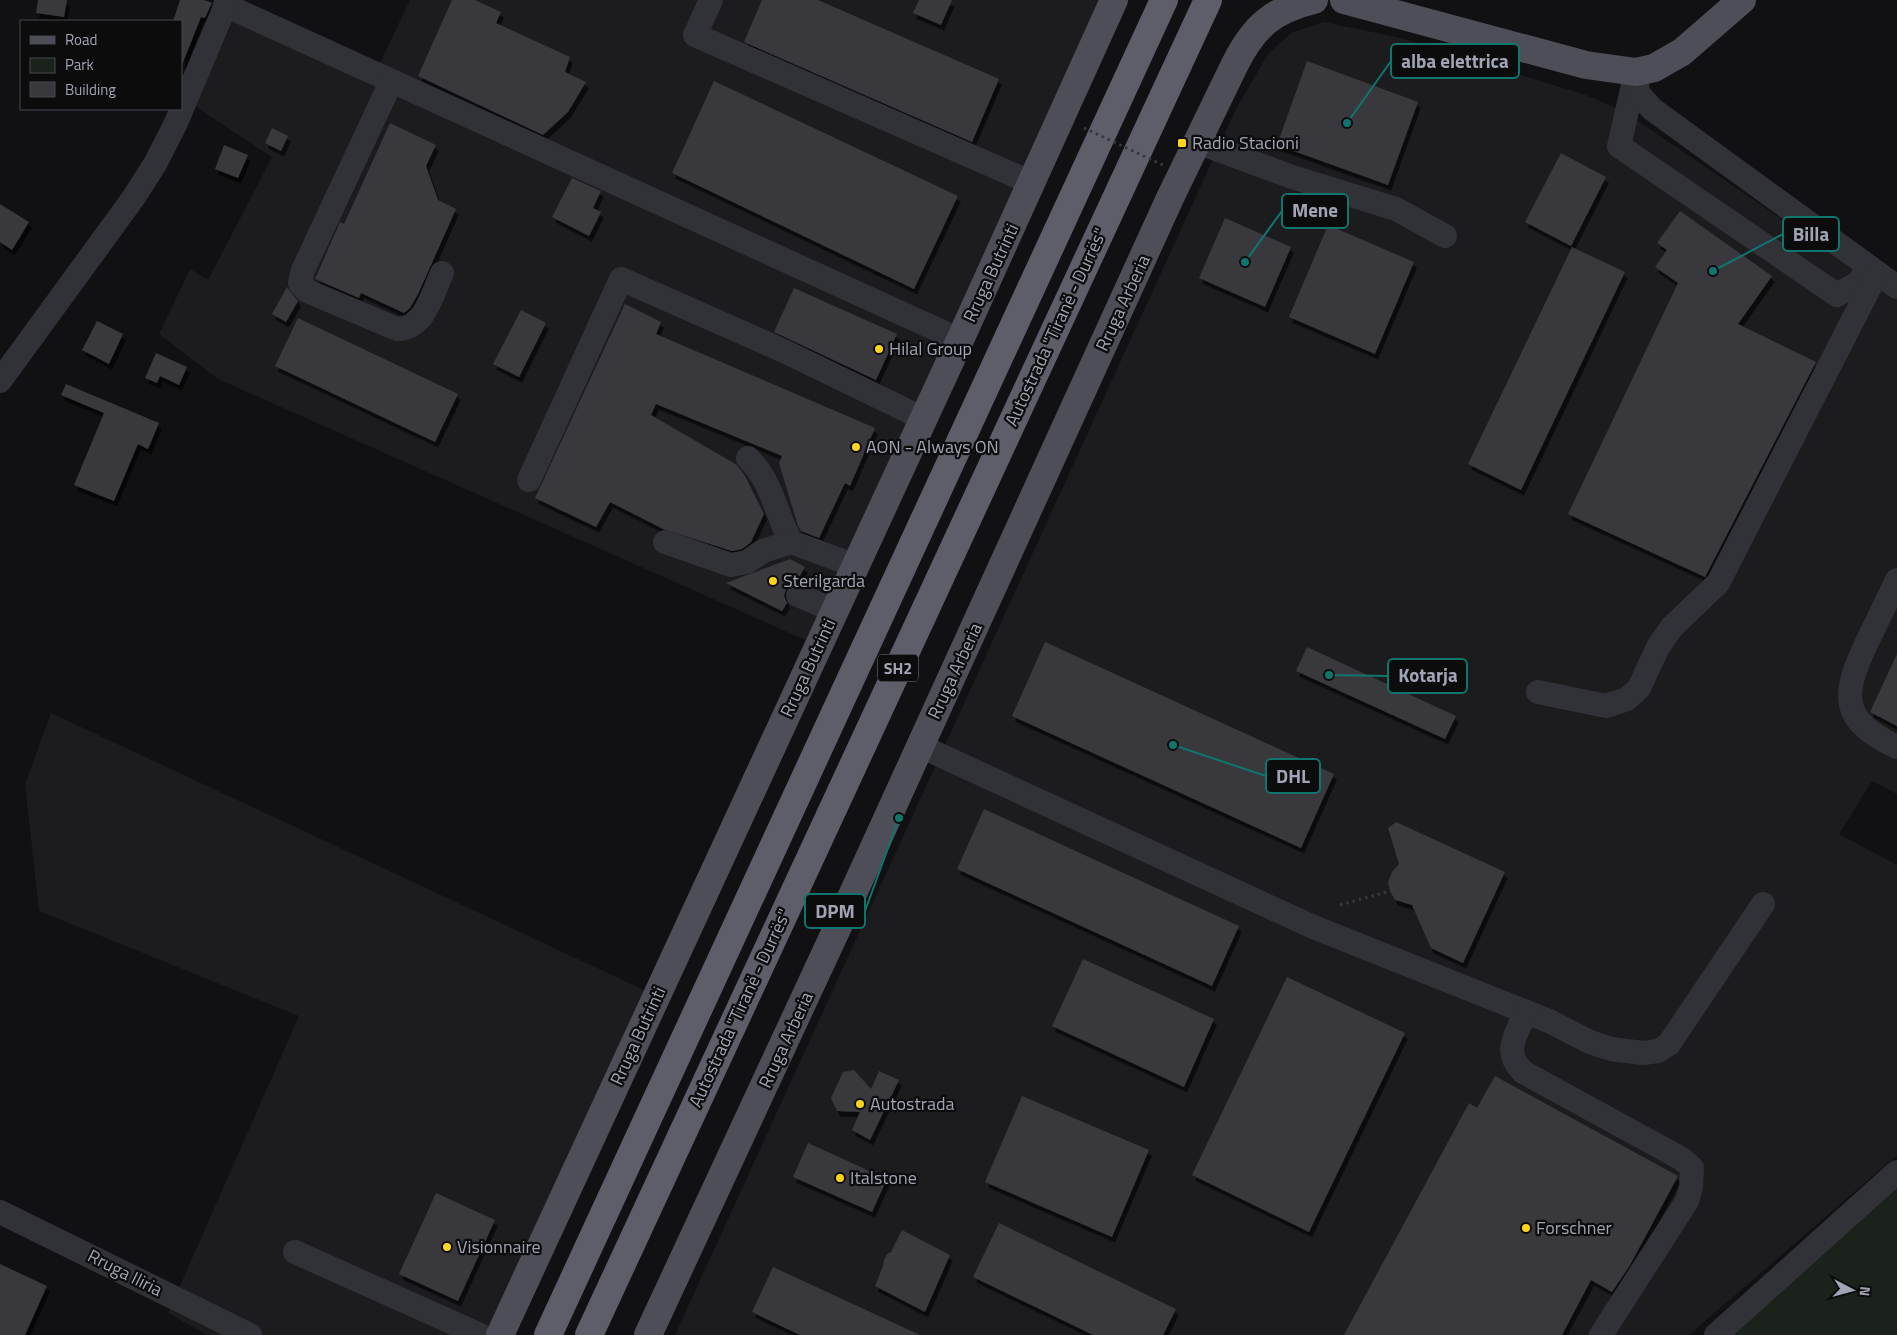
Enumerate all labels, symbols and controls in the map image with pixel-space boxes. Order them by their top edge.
legend [20,20,182,110]
text: Road [65,28,97,51]
callout: alba elettrica [1391,44,1519,78]
text: alba elettrica [1401,46,1509,75]
text: Park [65,53,94,76]
text: Building [65,78,116,101]
place label: Radio Stacioni [1192,129,1299,156]
marker: Radio Stacioni [1176,137,1188,149]
callout: Mene [1282,194,1348,228]
text: Mene [1292,195,1338,224]
callout: Billa [1783,217,1839,251]
street label: Rruga Butrinti [956,219,1025,327]
text: Billa [1793,219,1830,248]
street label: Autostrada "Tiranë - Durrës" [998,223,1113,430]
street label: Rruga Arberia [1088,250,1157,356]
place label: Hilal Group [889,335,972,362]
marker: Hilal Group [873,343,885,355]
place label: AON - Always ON [866,433,999,460]
marker: AON - Always ON [850,441,862,453]
place label: Sterilgarda [783,567,865,594]
marker: Sterilgarda [767,575,779,587]
street label: Rruga Butrinti [773,614,842,722]
street label: Rruga Arberia [920,618,989,724]
road number: SH2 [878,654,918,681]
callout: Kotarja [1388,659,1467,693]
text: Kotarja [1398,660,1458,689]
callout: DHL [1266,759,1320,793]
text: DHL [1276,761,1310,790]
callout: DPM [805,894,865,928]
text: DPM [815,896,855,925]
street label: Autostrada "Tiranë - Durrës" [682,904,797,1111]
street label: Rruga Butrinti [603,982,672,1090]
street label: Rruga Arberia [751,987,820,1093]
place label: Autostrada [870,1090,955,1117]
marker: Autostrada [854,1098,866,1110]
place label: Italstone [850,1164,917,1191]
marker: Italstone [834,1172,846,1184]
place label: Forschner [1536,1214,1612,1241]
marker: Forschner [1520,1222,1532,1234]
place label: Visionnaire [457,1233,541,1260]
marker: Visionnaire [441,1241,453,1253]
street label: Rruga Iliria [83,1242,167,1303]
north arrow [1827,1265,1877,1315]
text: N [1854,1285,1876,1297]

